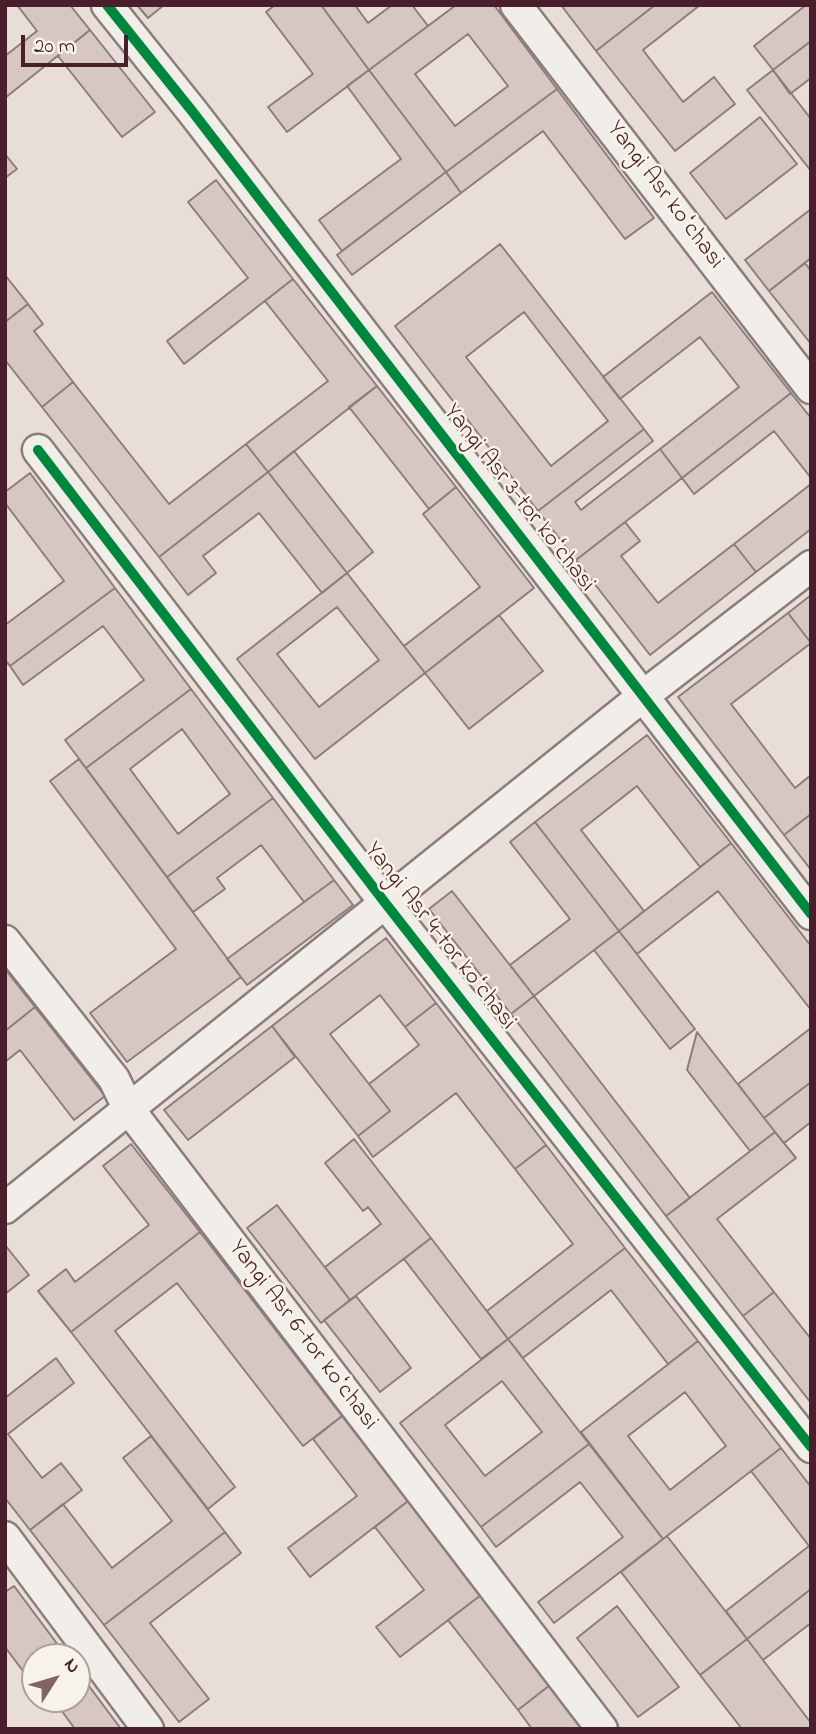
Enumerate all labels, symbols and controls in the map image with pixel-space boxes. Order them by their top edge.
scale bar [24,21,131,65]
text: 20 m [34,32,75,62]
street label: Yangi Asr koʻchasi [599,117,729,275]
street label: Yangi Asr 3-tor koʻchasi [436,399,600,599]
street label: Yangi Asr 4-tor koʻchasi [357,837,521,1037]
street label: Yangi Asr 6-tor koʻchasi [221,1235,383,1437]
north arrow [21,1643,91,1713]
text: N [57,1653,86,1680]

